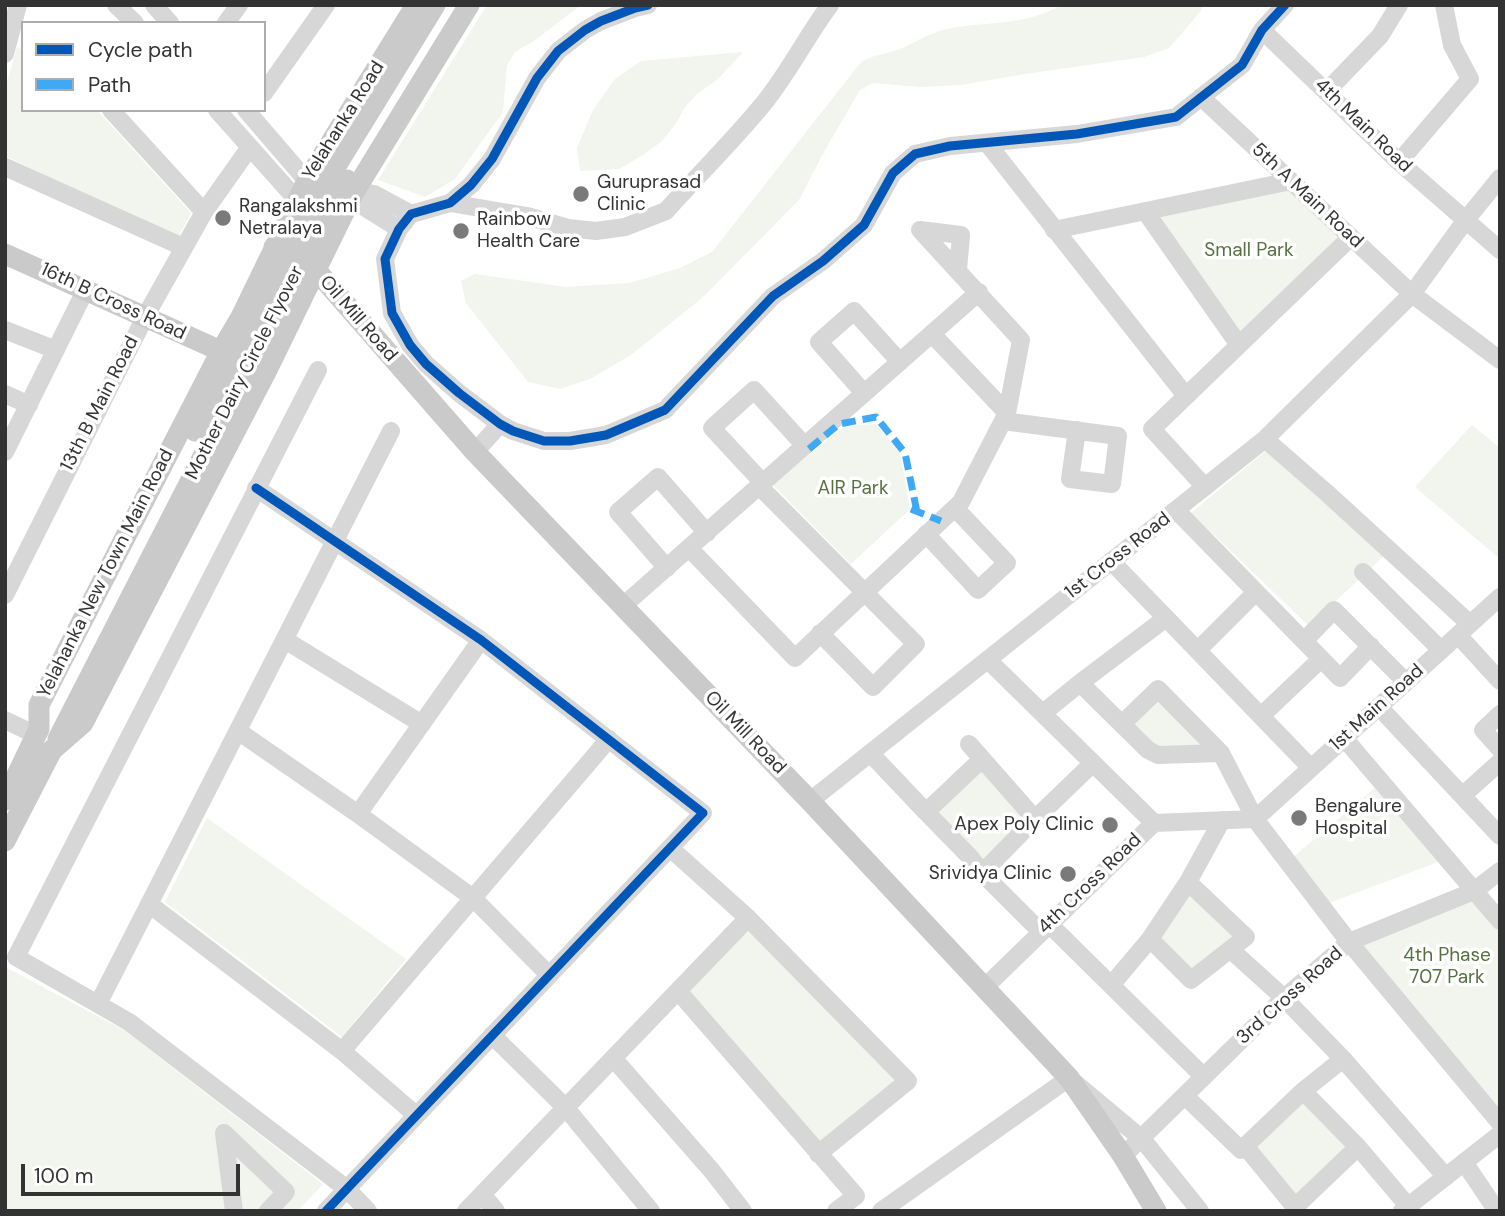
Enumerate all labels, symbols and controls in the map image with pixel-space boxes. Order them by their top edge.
legend [21,21,266,112]
text: Cycle path [88,36,193,64]
street label: Yelahanka Road [298,57,390,185]
text: Path [88,71,131,99]
street label: 4th Main Road [1310,74,1416,178]
street label: 5th A Main Road [1247,139,1367,253]
place label: Guruprasad Clinic [597,172,701,216]
marker: Guruprasad Clinic [571,184,591,204]
place label: Rangalakshmi Netralaya [239,196,358,240]
marker: Rangalakshmi Netralaya [213,208,233,228]
place label: Rainbow Health Care [477,209,580,253]
marker: Rainbow Health Care [451,221,471,241]
park label: Small Park [1204,240,1294,262]
street label: 16th B Cross Road [37,258,189,346]
street label: Mother Dairy Circle Flyover [181,262,309,484]
street label: Oil Mill Road [314,271,402,367]
street label: 13th B Main Road [56,333,144,475]
street label: Yelahanka New Town Main Road [33,446,179,702]
park label: AIR Park [818,478,888,500]
street label: 1st Cross Road [1061,508,1175,604]
street label: 1st Main Road [1325,660,1429,756]
street label: Oil Mill Road [700,687,790,779]
place label: Bengalure Hospital [1315,796,1402,840]
marker: Bengalure Hospital [1289,808,1309,828]
place label: Apex Poly Clinic [954,814,1094,836]
marker: Apex Poly Clinic [1100,815,1120,835]
street label: 4th Cross Road [1034,829,1146,939]
place label: Srividya Clinic [929,863,1052,885]
marker: Srividya Clinic [1058,864,1078,884]
street label: 3rd Cross Road [1232,942,1348,1050]
park label: 4th Phase 707 Park [1403,945,1491,989]
scale bar [24,1150,243,1194]
text: 100 m [34,1162,94,1190]

